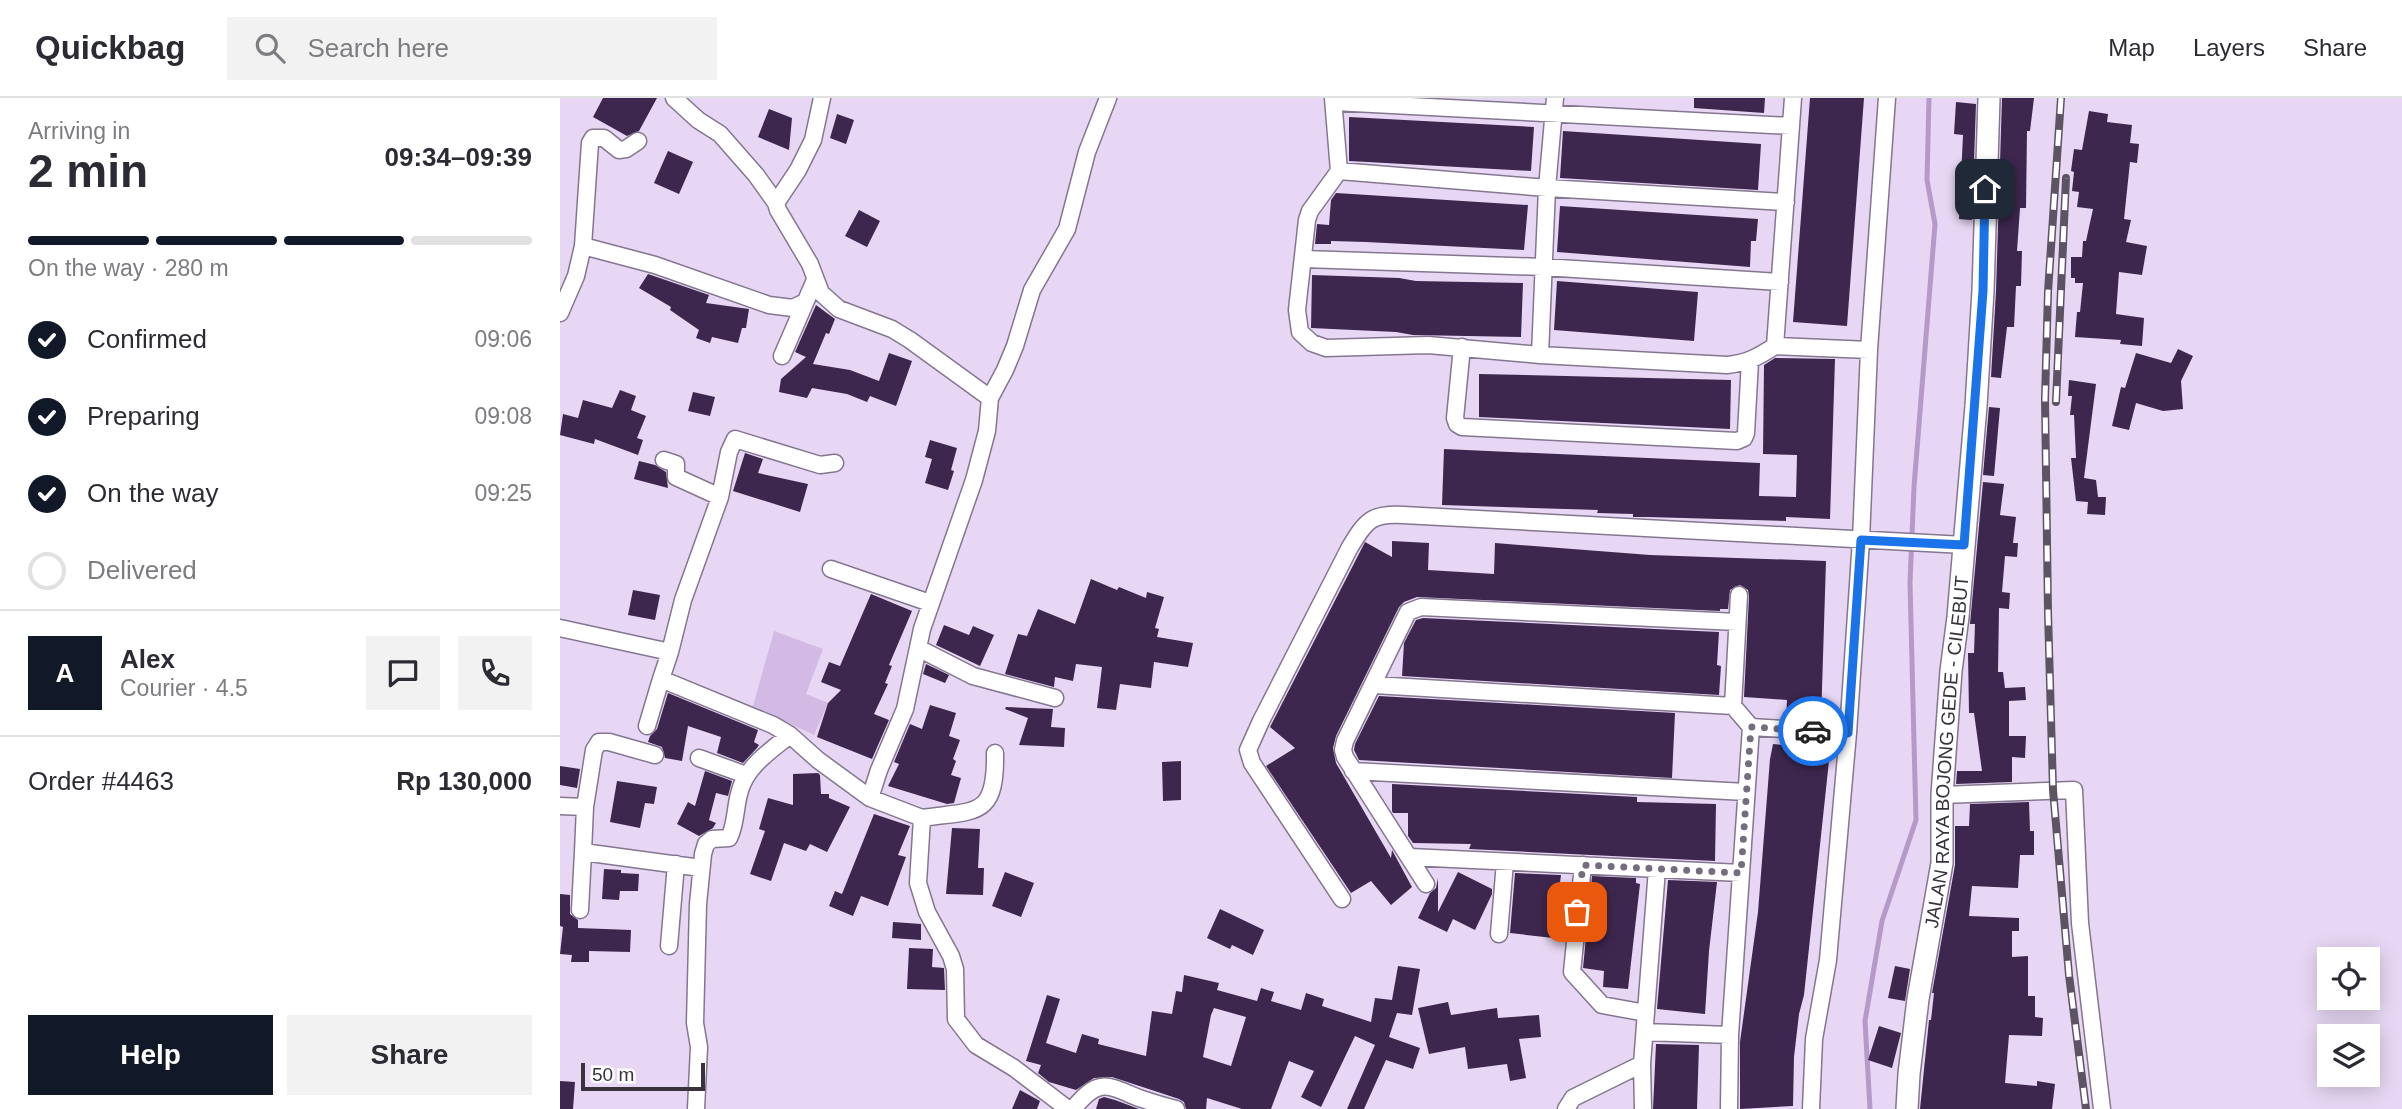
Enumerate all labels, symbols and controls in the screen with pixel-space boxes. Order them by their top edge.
search box [227,17,717,80]
text: Quickbag [35,29,185,66]
icon: search [251,29,289,67]
text: Search here [307,33,449,63]
text: Map [2108,34,2155,61]
text: Layers [2193,34,2265,61]
text: Share [2303,34,2367,61]
text: Arriving in [28,118,130,144]
text: 09:34–09:39 [385,142,532,172]
text: 2 min [28,145,148,197]
pin [1955,159,2015,219]
icon: home [1966,170,2004,208]
text: On the way · 280 m [28,255,229,281]
icon: check [28,321,66,359]
text: Confirmed [87,324,207,354]
text: 09:06 [474,326,532,352]
icon: check [28,398,66,436]
text: Preparing [87,401,200,431]
text: 09:08 [474,403,532,429]
icon: check [28,475,66,513]
text: On the way [87,478,219,508]
text: 09:25 [474,480,532,506]
text: Delivered [87,555,197,585]
street label: JALAN RAYA BOJONG GEDE - CILEBUT [1920,574,1972,930]
button: chat [366,636,440,710]
button: phone [458,636,532,710]
text: Alex [120,644,175,674]
text: A [56,658,74,688]
text: Courier · 4.5 [120,675,248,701]
courier [1778,696,1848,766]
icon: car [1794,712,1832,750]
text: Order #4463 [28,766,174,796]
text: Rp 130,000 [396,766,532,796]
pin [1547,882,1607,942]
icon: bag [1558,893,1596,931]
map controls [2317,947,2380,1087]
button: locate [2317,947,2380,1010]
button: Help [28,1015,273,1095]
button: Share [287,1015,532,1095]
button: layers [2317,1024,2380,1087]
scale bar [581,1060,705,1092]
text: 50 m [592,1064,634,1085]

